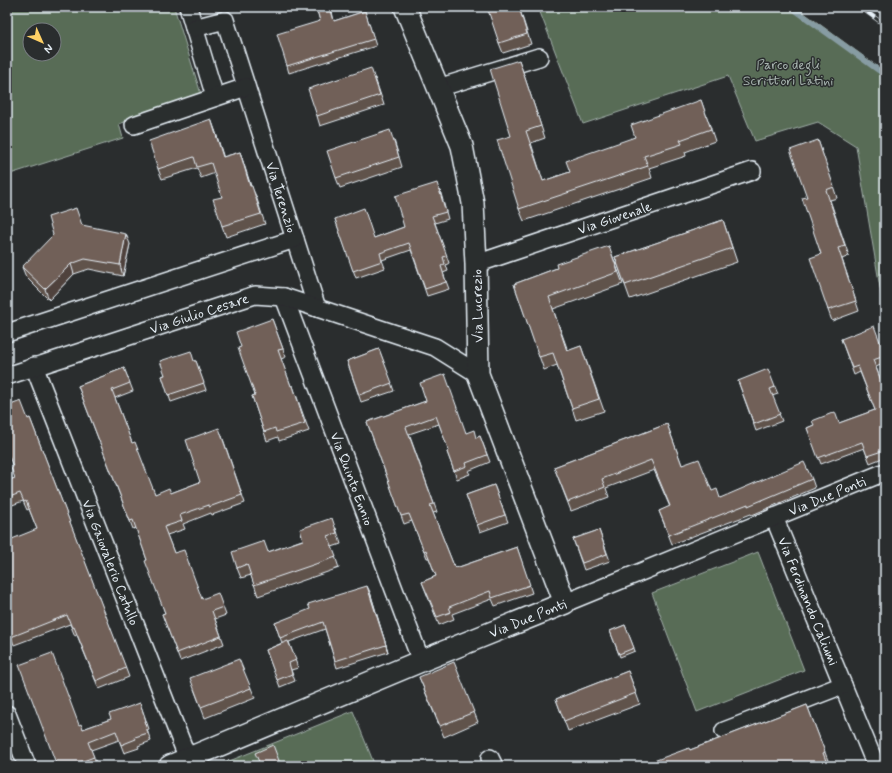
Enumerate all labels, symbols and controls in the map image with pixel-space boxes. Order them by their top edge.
north arrow [22,22,62,62]
text: N [41,41,56,56]
park label: Parco degli Scrittori Latini [743,56,833,90]
street label: Via Terenzio [261,160,300,235]
street label: Via Giovenale [575,197,654,239]
street label: Via Lucrezio [468,269,488,343]
street label: Via Giulio Cesare [147,290,251,339]
street label: Via Quinto Ennio [326,430,377,529]
street label: Via Due Ponti [786,473,869,521]
street label: Via Gaiovalerio Catullo [77,497,143,628]
street label: Via Ferdinando Caliumi [773,535,842,669]
street label: Via Due Ponti [487,595,569,643]

